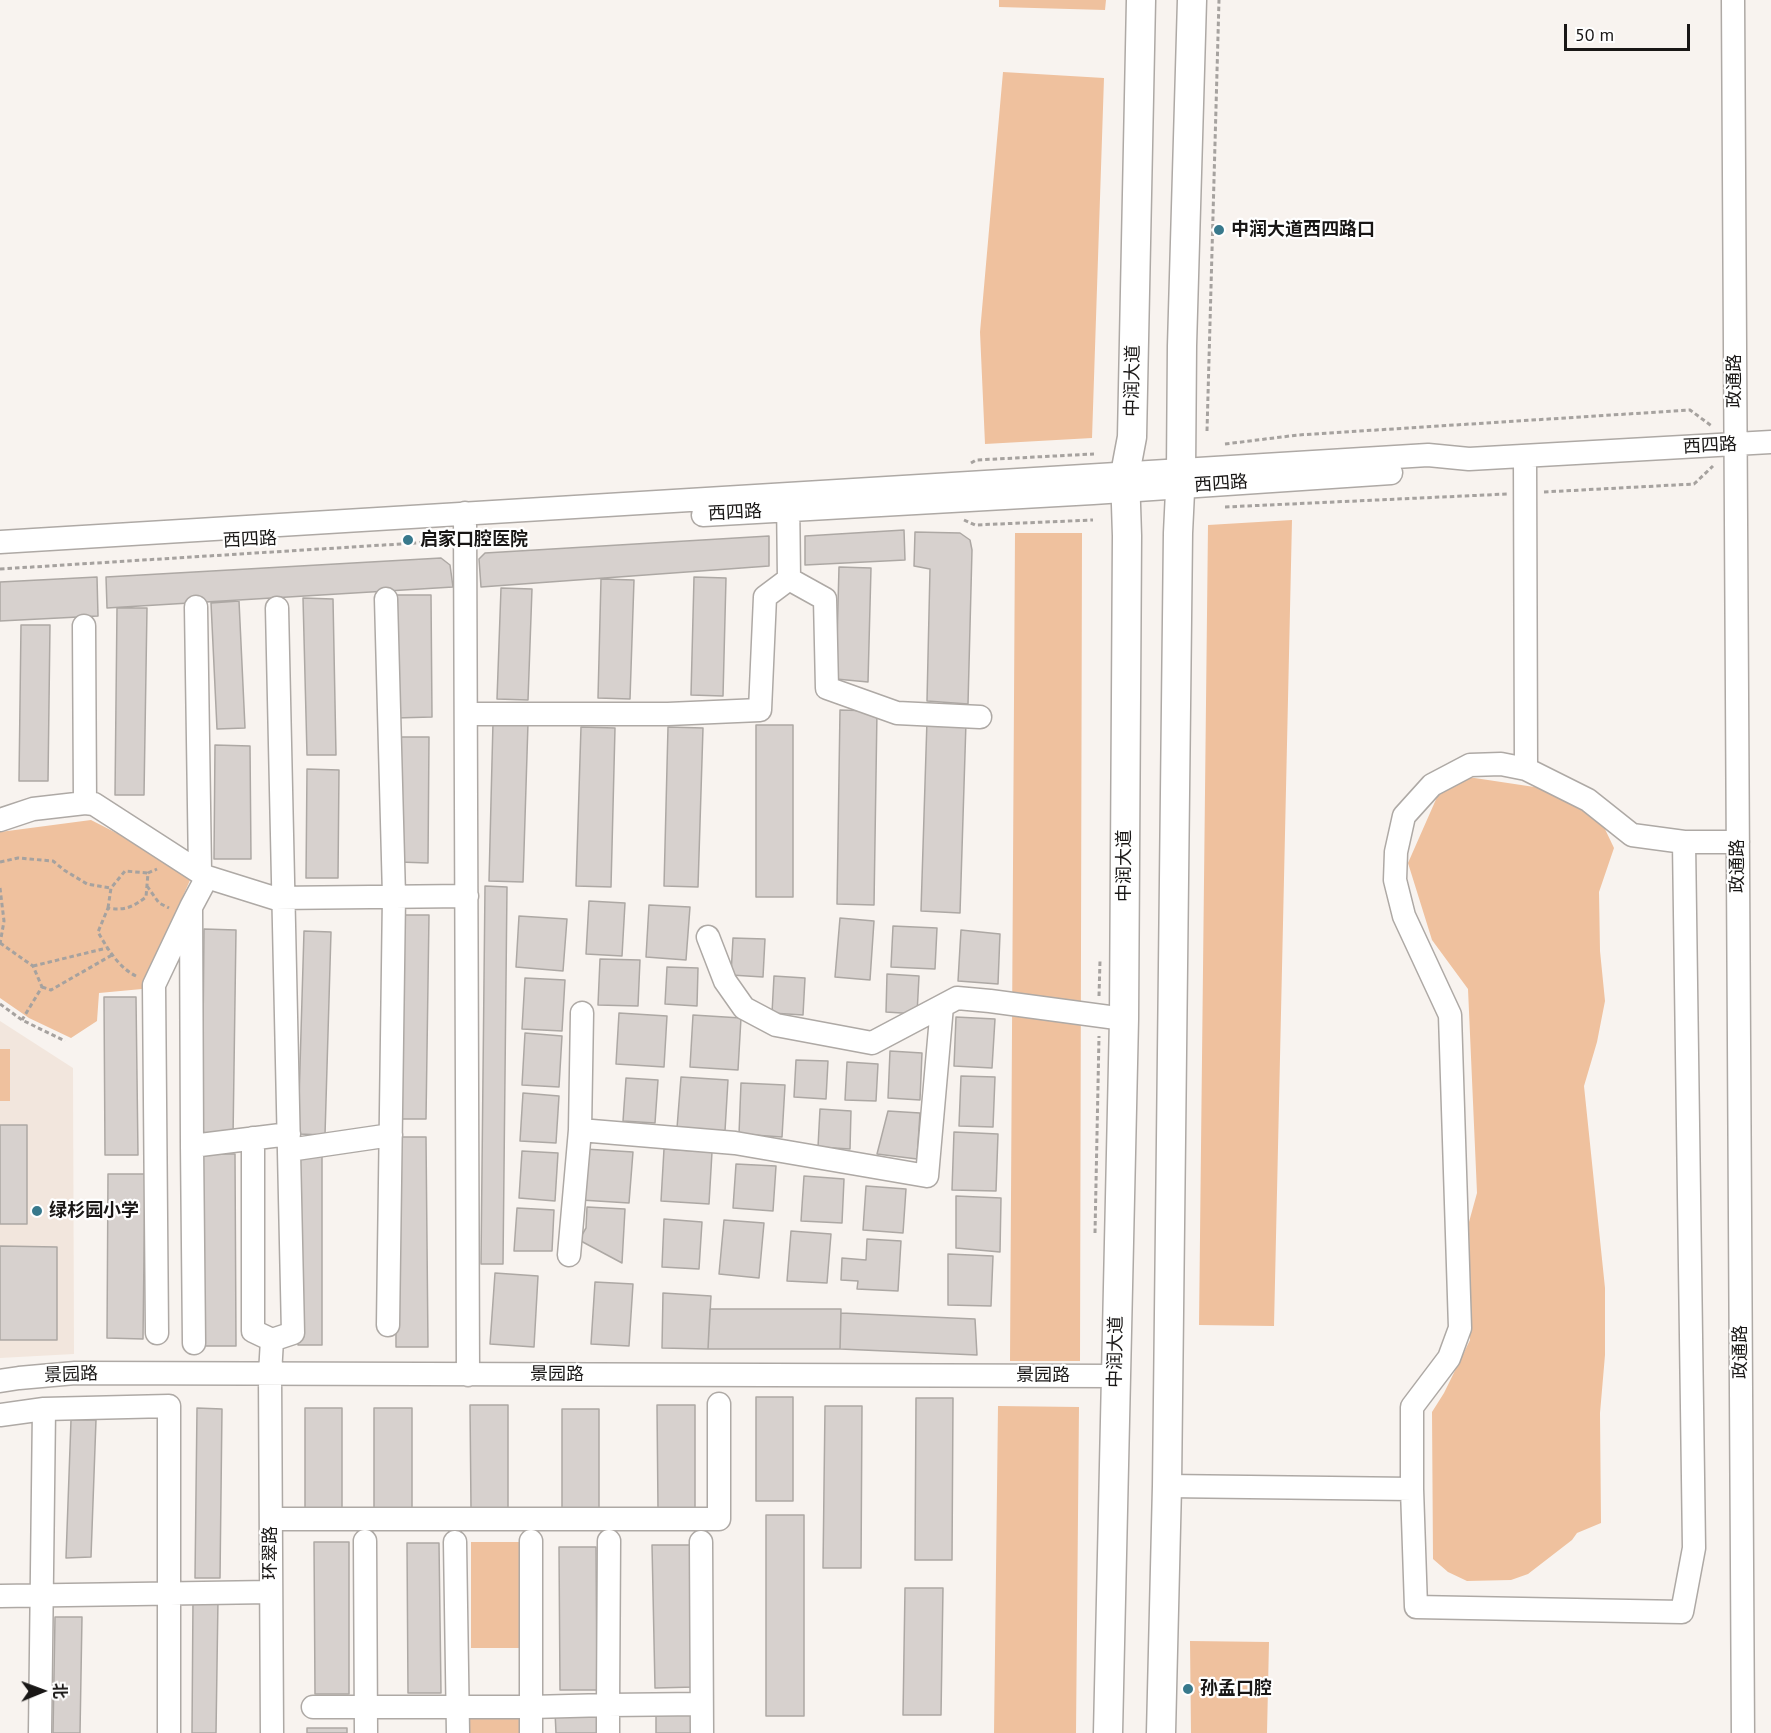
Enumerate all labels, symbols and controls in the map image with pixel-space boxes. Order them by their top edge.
scale bar [1567,12,1693,50]
text: 50 m [1575,23,1614,46]
place label: 中润大道西四路口 [1231,219,1375,241]
marker: 中润大道西四路口 [1212,223,1226,237]
street label: 中润大道 [1122,345,1144,417]
street label: 政通路 [1724,354,1746,408]
street label: 西四路 [1682,434,1738,458]
street label: 西四路 [1193,471,1249,497]
street label: 西四路 [707,501,763,525]
street label: 西四路 [222,528,278,552]
place label: 启家口腔医院 [420,529,528,551]
marker: 启家口腔医院 [401,533,415,547]
street label: 中润大道 [1114,830,1136,902]
street label: 政通路 [1727,839,1749,893]
place label: 绿杉园小学 [49,1200,139,1222]
marker: 绿杉园小学 [30,1204,44,1218]
street label: 中润大道 [1105,1316,1127,1388]
street label: 政通路 [1730,1325,1752,1379]
street label: 景园路 [44,1363,98,1387]
street label: 景园路 [530,1364,584,1386]
street label: 景园路 [1016,1365,1070,1387]
street label: 环翠路 [260,1526,282,1580]
north arrow [12,1661,72,1721]
place label: 孙孟口腔 [1200,1678,1272,1700]
text: 北 [50,1682,70,1699]
marker: 孙孟口腔 [1181,1682,1195,1696]

